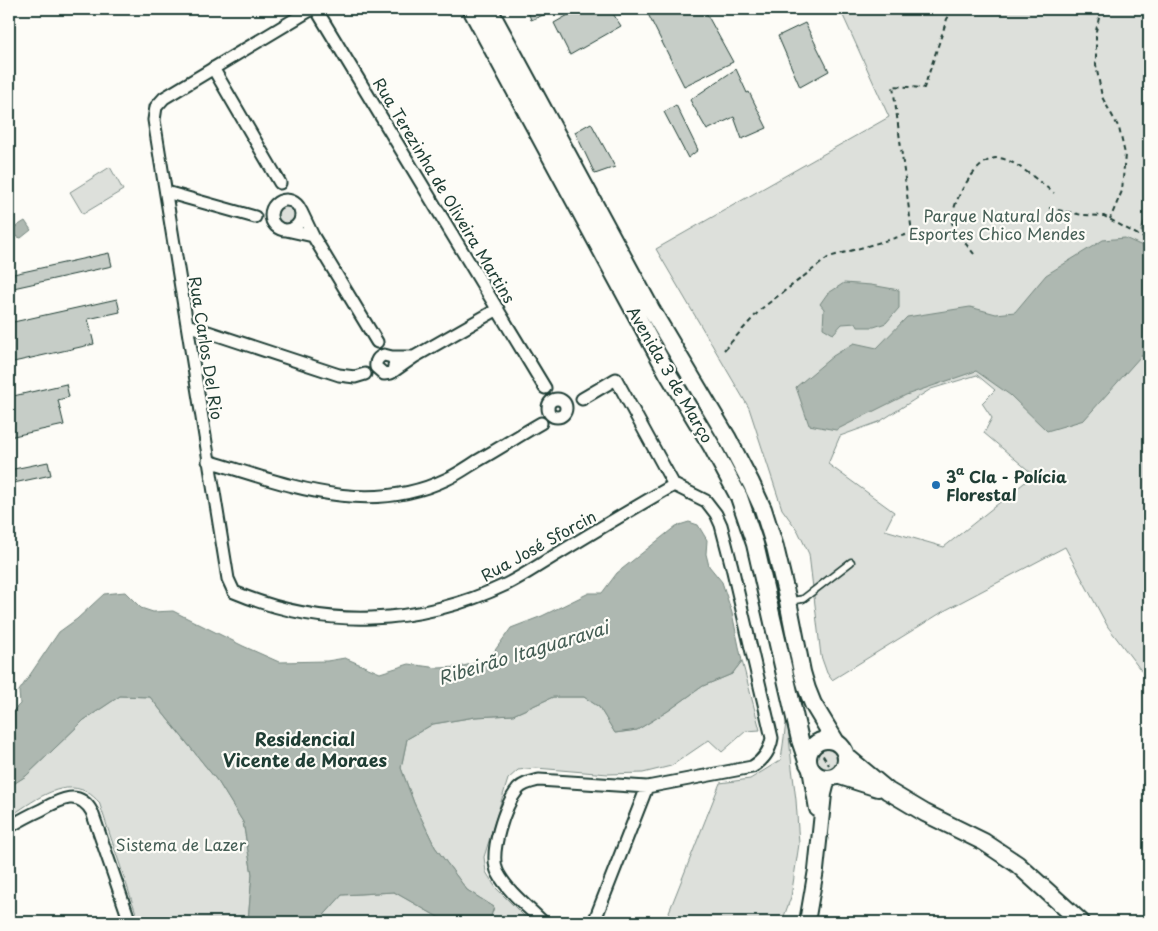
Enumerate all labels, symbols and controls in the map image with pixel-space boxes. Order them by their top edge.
street label: Rua Terezinha de Oliveira Martins [368,73,522,307]
park label: Parque Natural dos Esportes Chico Mendes [909,203,1085,245]
street label: Rua Carlos Del Rio [184,275,230,421]
street label: Avenida 3 de Março [622,301,720,447]
place label: 3ª CIa - Polícia Florestal [946,464,1067,506]
marker: 3ª CIa - Polícia Florestal [930,479,942,491]
street label: Rua José Sforcin [476,503,600,587]
water label: Ribeirão Itaguaravai [434,612,614,691]
district label: Residencial Vicente de Moraes [223,725,387,773]
park label: Sistema de Lazer [116,832,247,856]

